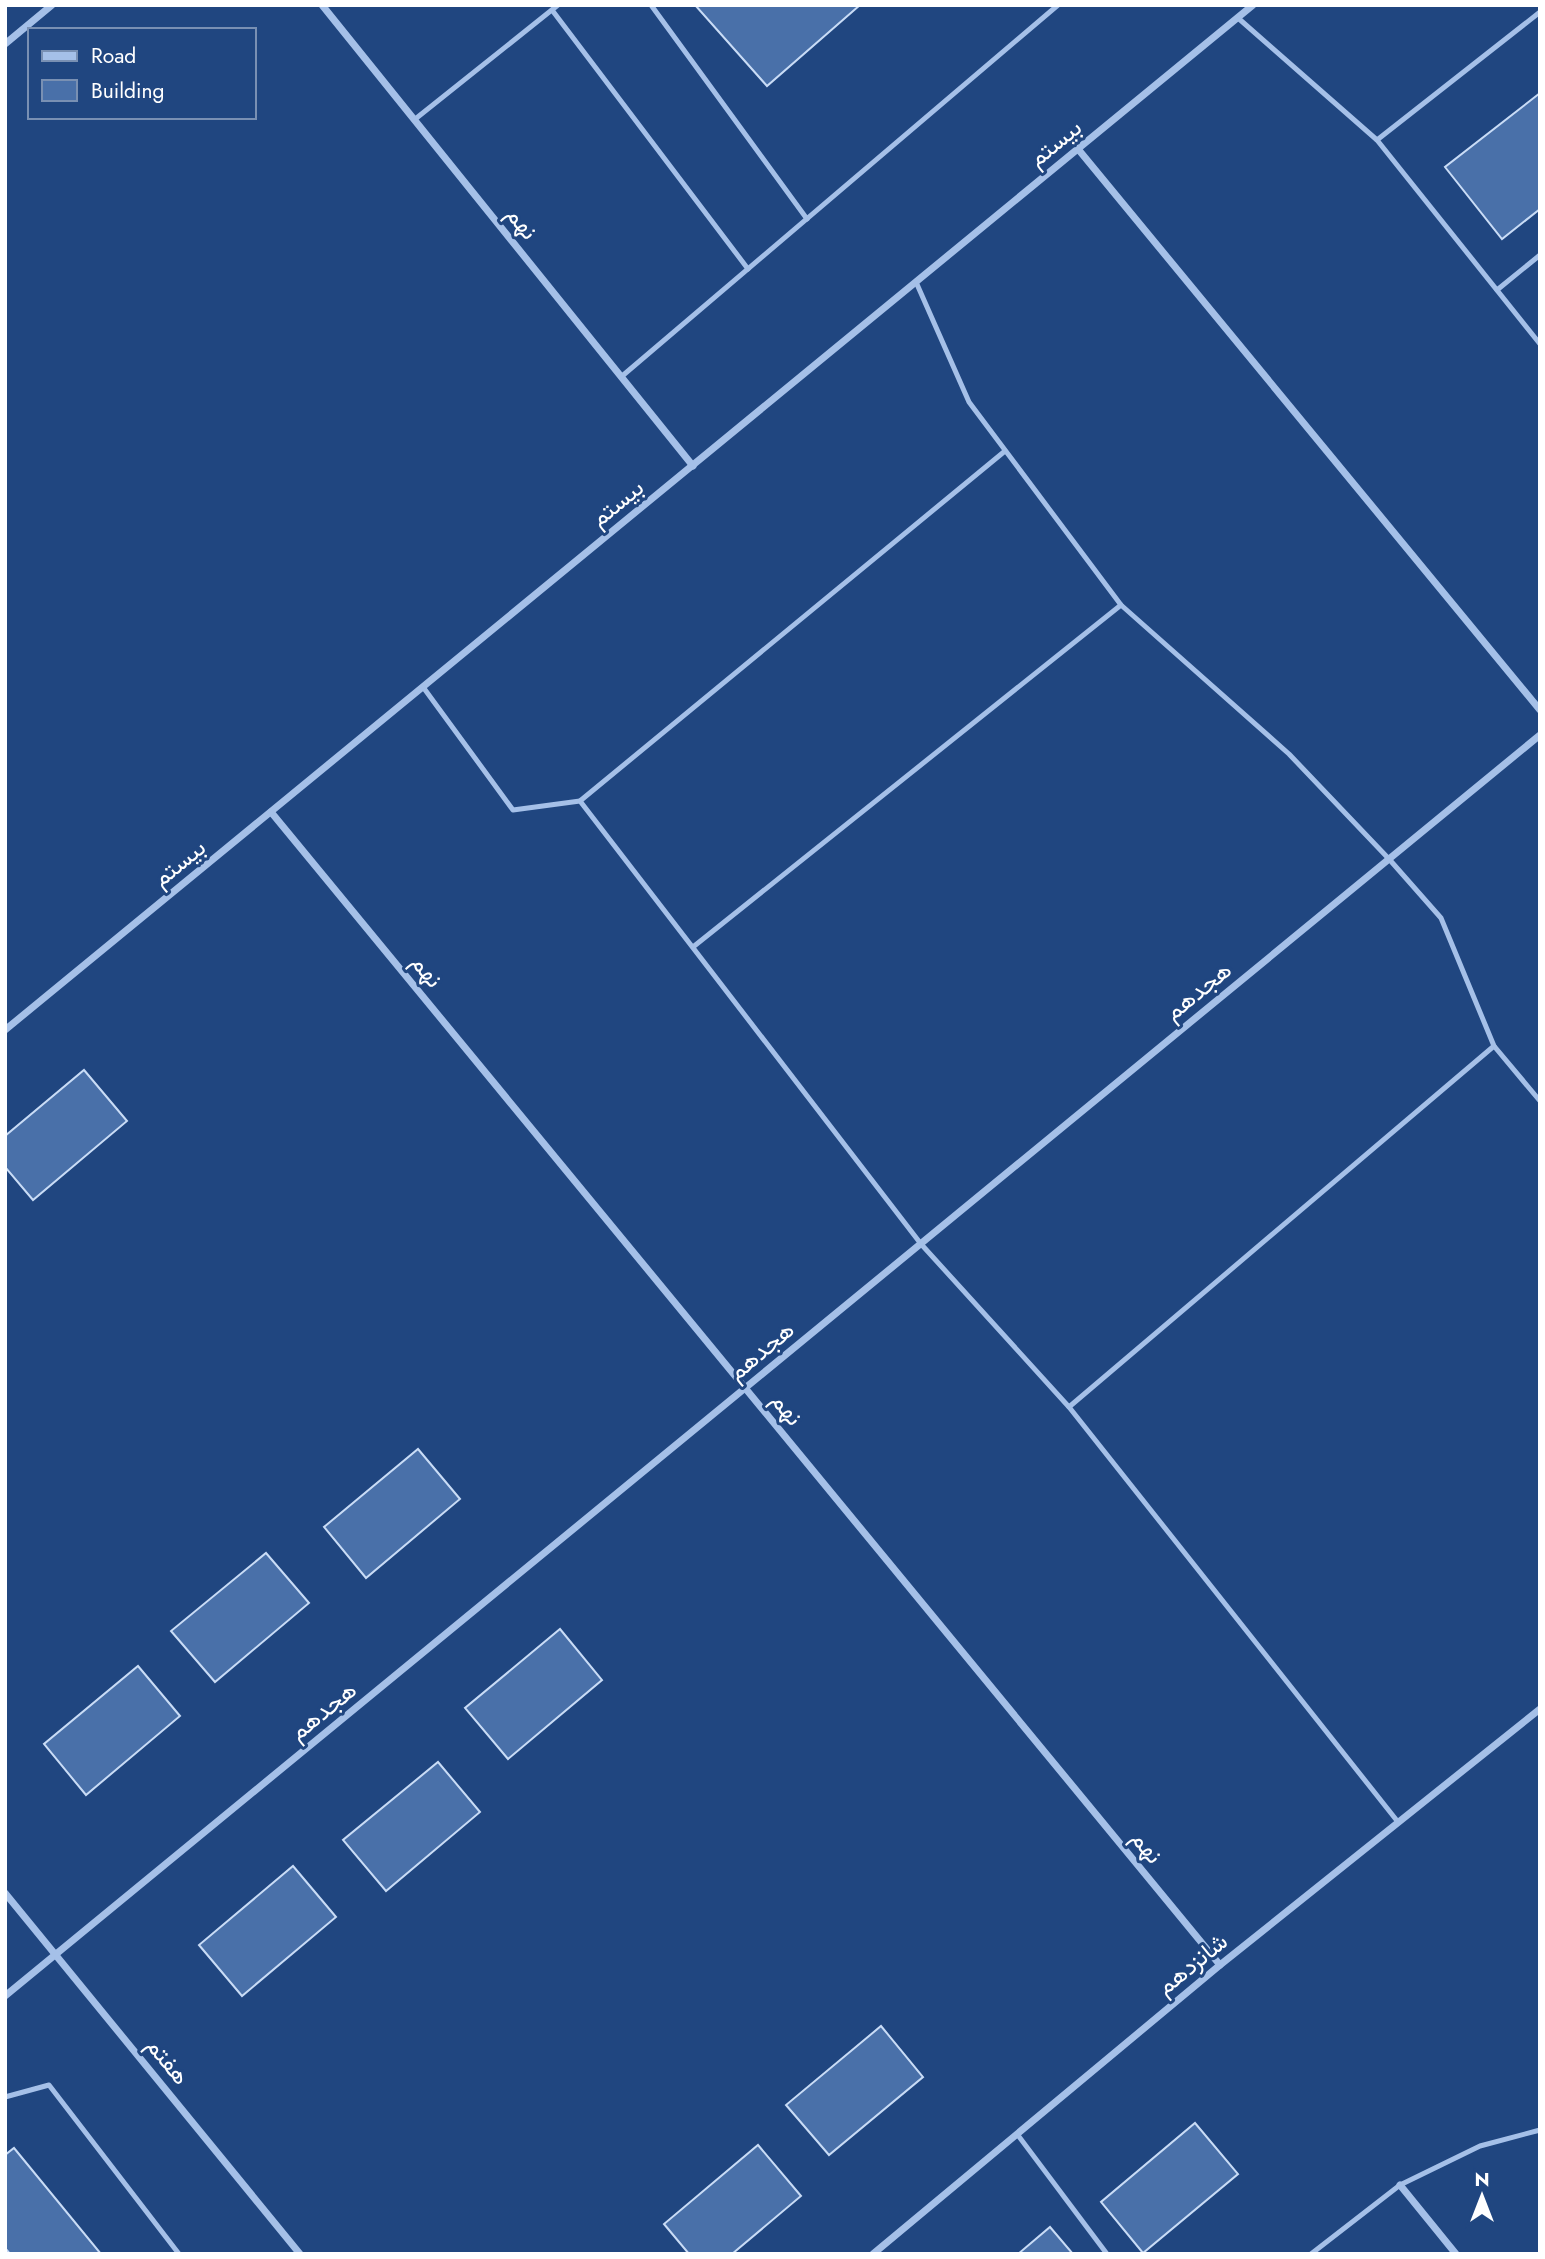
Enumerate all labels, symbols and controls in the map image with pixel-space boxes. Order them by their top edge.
legend [28,28,256,119]
text: Road [91,41,136,71]
text: Building [91,76,164,106]
street label: بیستم [1020,110,1089,175]
street label: نهم [498,198,547,247]
street label: بیستم [582,470,651,535]
street label: بیستم [144,830,213,895]
street label: نهم [403,946,452,995]
street label: هجدهم [1156,953,1239,1029]
street label: هجدهم [720,1312,802,1389]
street label: نهم [763,1384,812,1433]
street label: هجدهم [281,1673,364,1749]
street label: نهم [1123,1822,1172,1871]
street label: شانزدهم [1148,1924,1235,2003]
street label: هفتم [138,2029,198,2092]
north arrow [1447,2161,1517,2231]
text: N [1474,2166,1490,2193]

